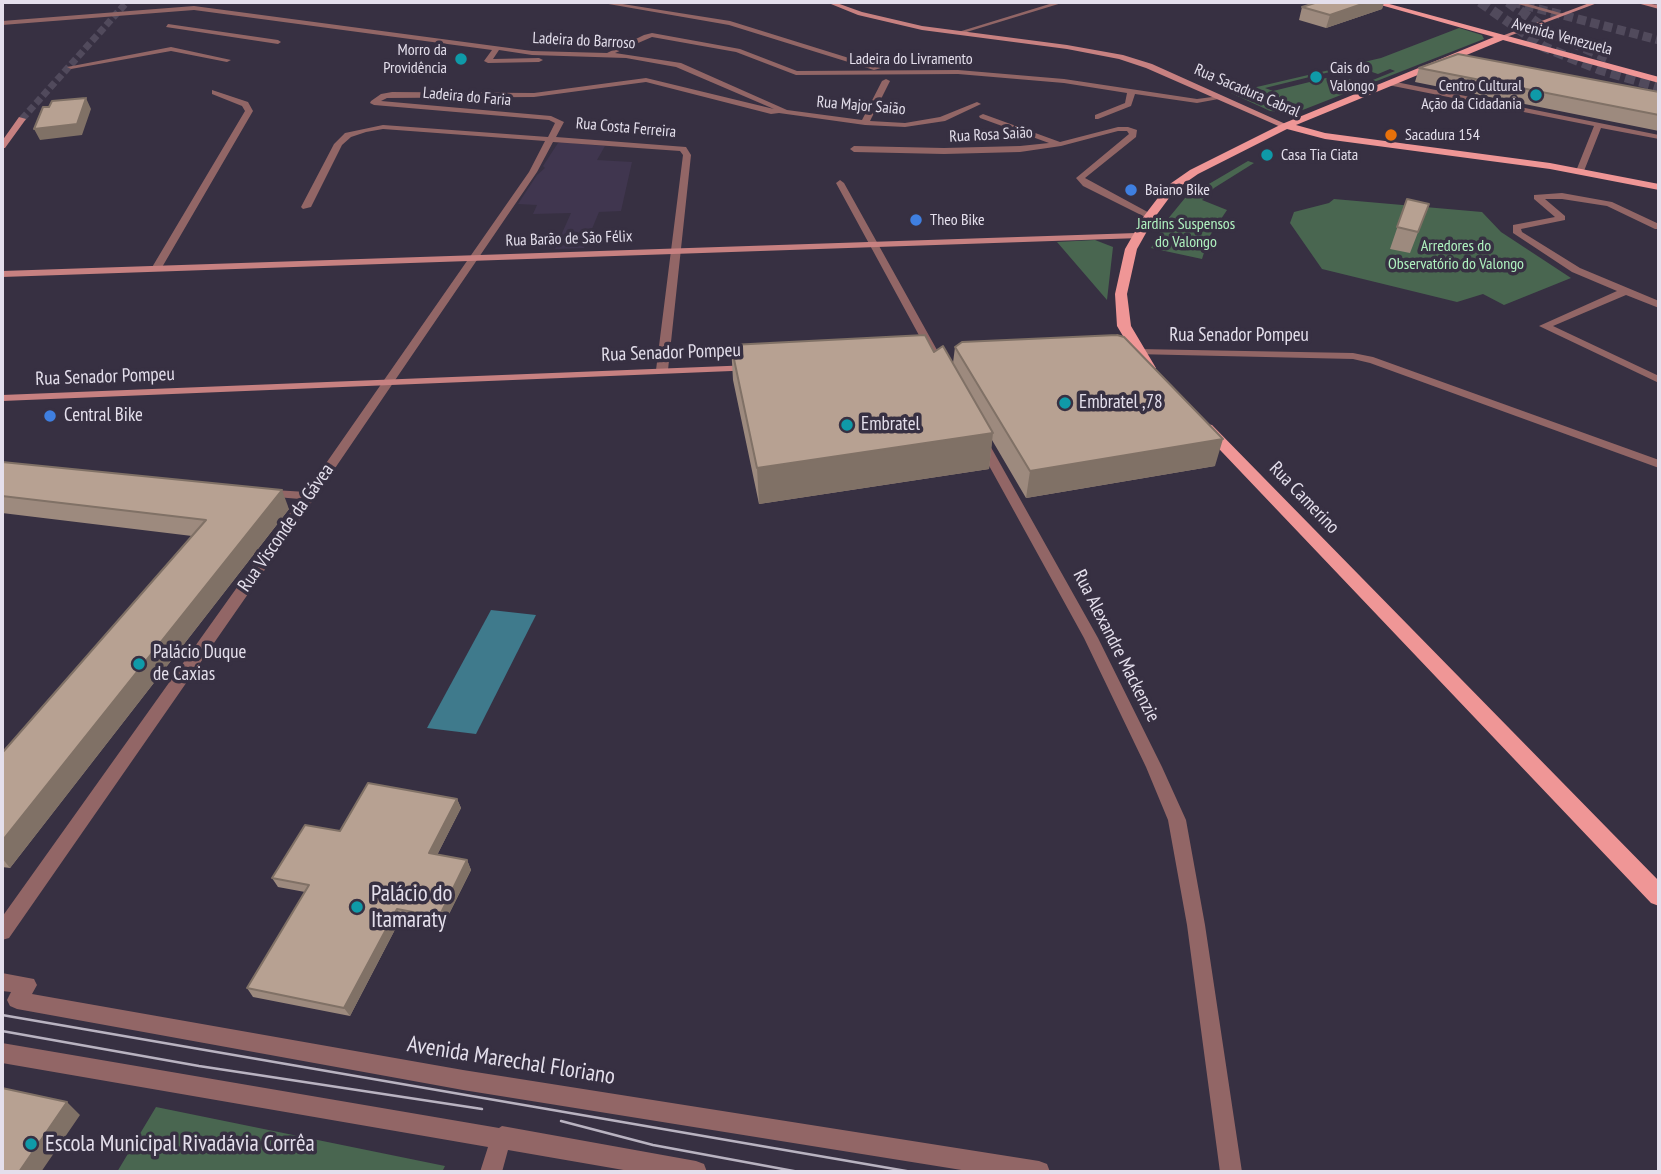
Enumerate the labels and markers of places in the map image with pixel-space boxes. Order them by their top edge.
place label: Morro da Providência [383,40,447,78]
marker: Morro da Providência [453,51,469,67]
place label: Cais do Valongo [1330,58,1375,96]
marker: Cais do Valongo [1308,69,1324,85]
place label: Centro Cultural Ação da Cidadania [1421,76,1522,114]
marker: Centro Cultural Ação da Cidadania [1528,87,1544,103]
place label: Sacadura 154 [1405,125,1480,145]
marker: Sacadura 154 [1383,127,1399,143]
place label: Casa Tia Ciata [1281,145,1358,165]
marker: Casa Tia Ciata [1259,147,1275,163]
place label: Baiano Bike [1145,180,1210,200]
marker: Baiano Bike [1123,182,1139,198]
place label: Theo Bike [930,210,985,230]
marker: Theo Bike [908,212,924,228]
place label: Embratel ,78 [1079,392,1163,414]
marker: Embratel ,78 [1057,395,1073,411]
place label: Central Bike [64,405,143,427]
marker: Central Bike [42,408,58,424]
place label: Embratel [861,414,920,436]
marker: Embratel [839,417,855,433]
place label: Palácio Duque de Caxias [153,642,246,686]
marker: Palácio Duque de Caxias [131,656,147,672]
place label: Palácio do Itamaraty [371,880,452,934]
marker: Palácio do Itamaraty [349,899,365,915]
place label: Escola Municipal Rivadávia Corrêa [45,1130,315,1158]
marker: Escola Municipal Rivadávia Corrêa [23,1136,39,1152]

